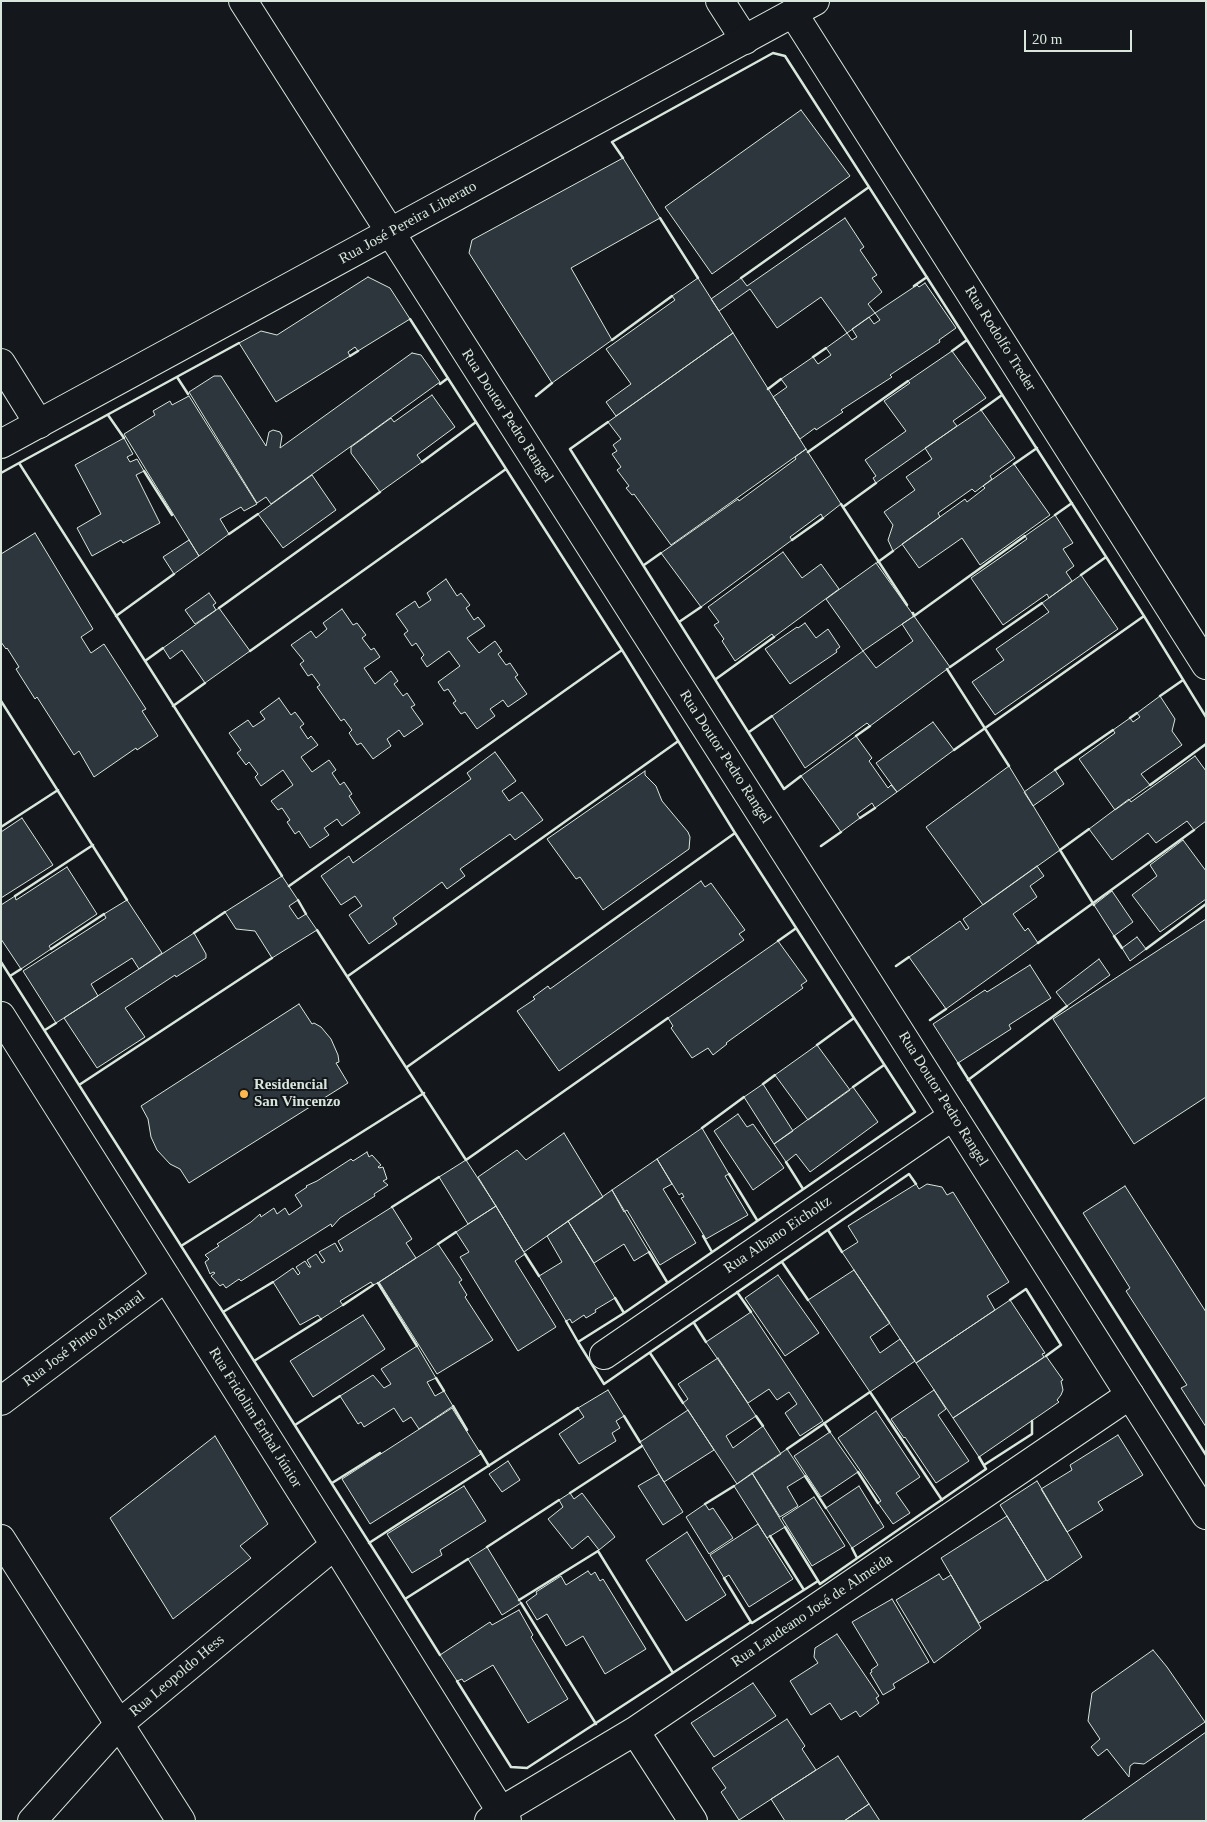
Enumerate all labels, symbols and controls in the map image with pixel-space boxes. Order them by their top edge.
scale bar [1027,20,1134,52]
text: 20 m [1032,31,1062,47]
street label: Rua José Pereira Liberato [336,178,480,268]
street label: Rua Rodolfo Treder [961,283,1039,395]
street label: Rua Doutor Pedro Rangel [457,346,557,486]
street label: Rua Doutor Pedro Rangel [675,687,775,827]
street label: Rua Doutor Pedro Rangel [894,1028,992,1170]
place label: Residencial San Vincenzo [254,1076,341,1111]
marker: Residencial San Vincenzo [238,1088,250,1100]
street label: Rua Albano Eicholtz [721,1192,835,1278]
street label: Rua José Pinto d'Amaral [19,1287,149,1391]
street label: Rua Fridolim Erthal Júnior [204,1345,306,1491]
street label: Rua Laudeano José de Almeida [728,1550,896,1672]
street label: Rua Leopoldo Hess [126,1631,228,1721]

